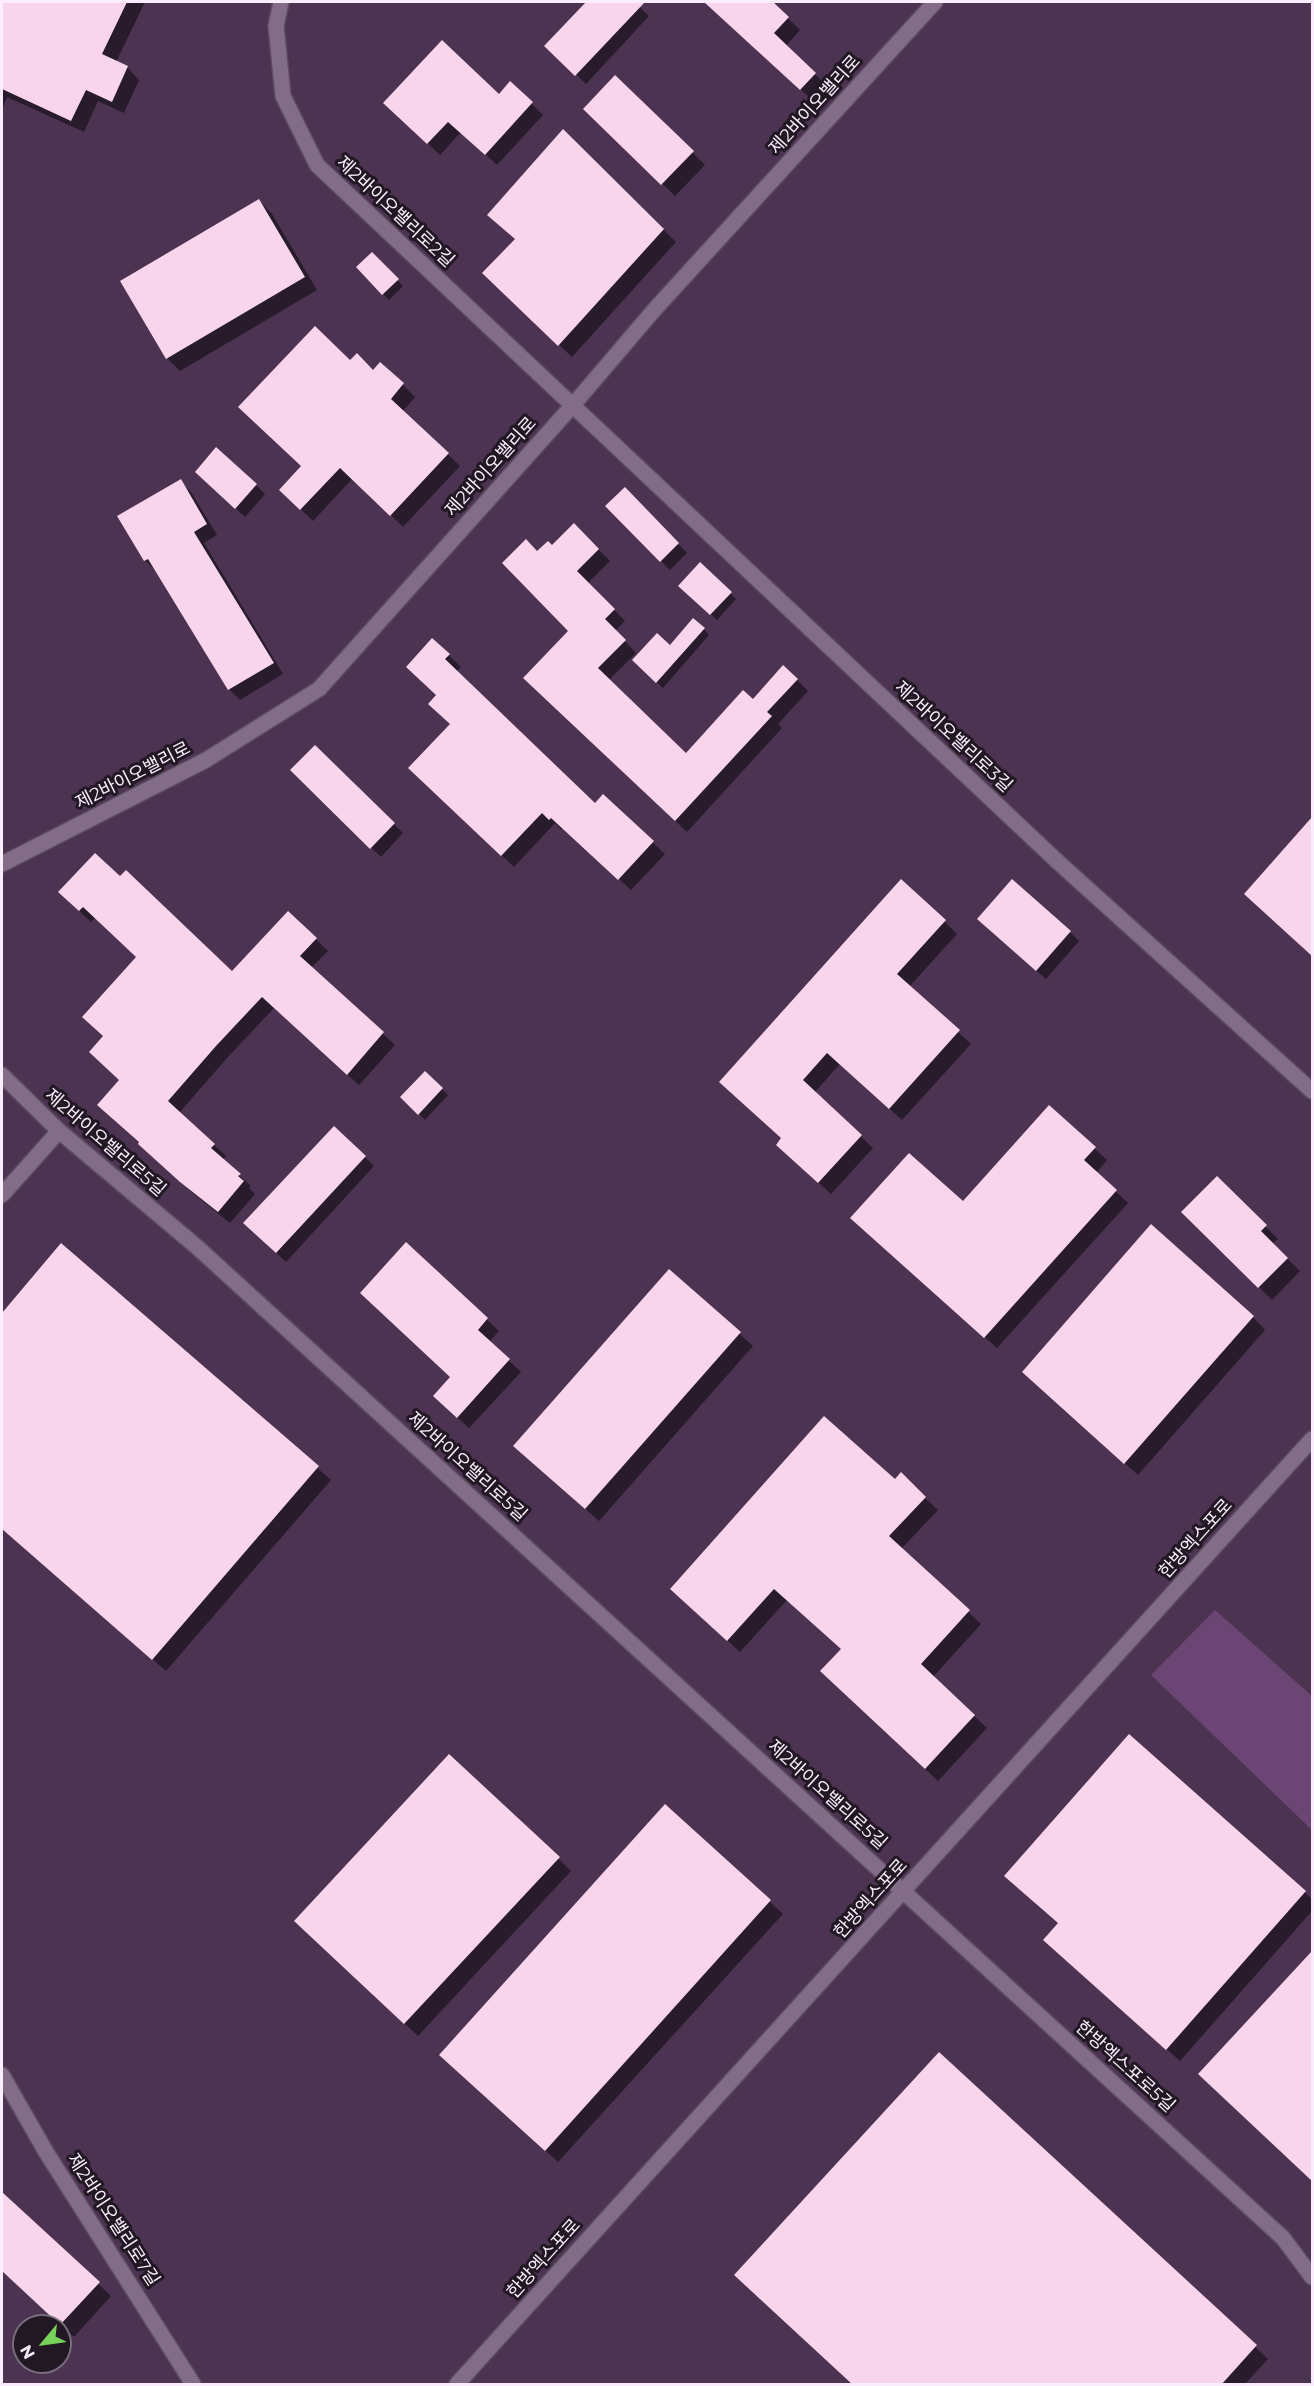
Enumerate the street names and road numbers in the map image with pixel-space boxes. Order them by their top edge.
street label: 제2바이오밸리로 [765,51,865,159]
street label: 제2바이오밸리로2길 [332,152,458,272]
street label: 제2바이오밸리로 [441,413,541,521]
street label: 제2바이오밸리로3길 [890,677,1016,797]
street label: 제2바이오밸리로 [72,738,194,814]
street label: 제2바이오밸리로5길 [40,1085,170,1201]
street label: 제2바이오밸리로5길 [403,1408,531,1526]
street label: 한방엑스포로 [1155,1495,1237,1583]
street label: 제2바이오밸리로5길 [763,1736,891,1854]
street label: 한방엑스포로 [830,1855,912,1943]
street label: 한방엑스포로5길 [1071,2017,1179,2117]
street label: 제2바이오밸리로7길 [62,2150,164,2290]
street label: 한방엑스포로 [503,2215,585,2303]

